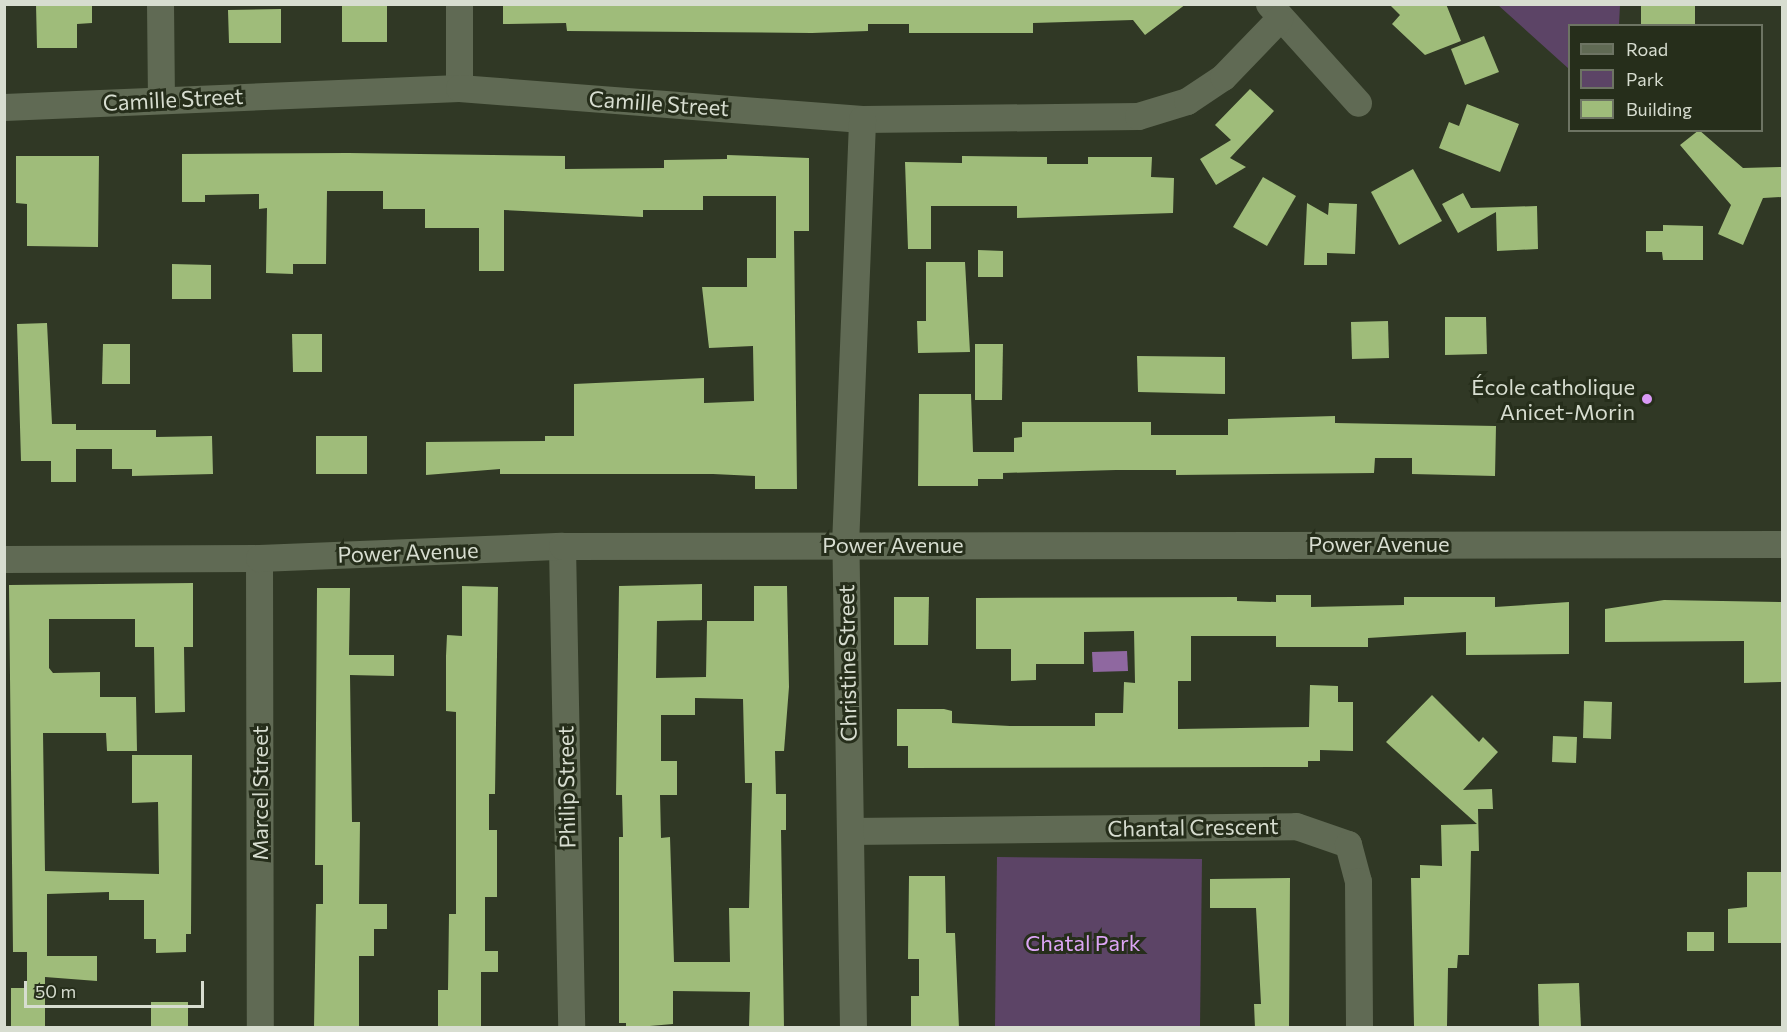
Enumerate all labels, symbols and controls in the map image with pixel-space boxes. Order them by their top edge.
legend [1568,24,1763,132]
text: Road [1626,38,1668,60]
text: Park [1626,68,1664,90]
street label: Camille Street [102,82,244,116]
street label: Camille Street [588,85,730,121]
text: Building [1626,98,1692,120]
place label: École catholique Anicet-Morin [1471,373,1635,424]
marker: École catholique Anicet-Morin [1640,392,1654,406]
street label: Power Avenue [1308,531,1450,557]
street label: Power Avenue [822,532,964,558]
street label: Power Avenue [337,536,479,568]
street label: Christine Street [832,584,862,742]
street label: Marcel Street [247,725,273,861]
street label: Philip Street [552,725,580,849]
street label: Chantal Crescent [1107,812,1279,842]
park label: Chatal Park [1025,930,1141,956]
scale bar [27,969,207,1007]
text: 50 m [35,980,76,1002]

